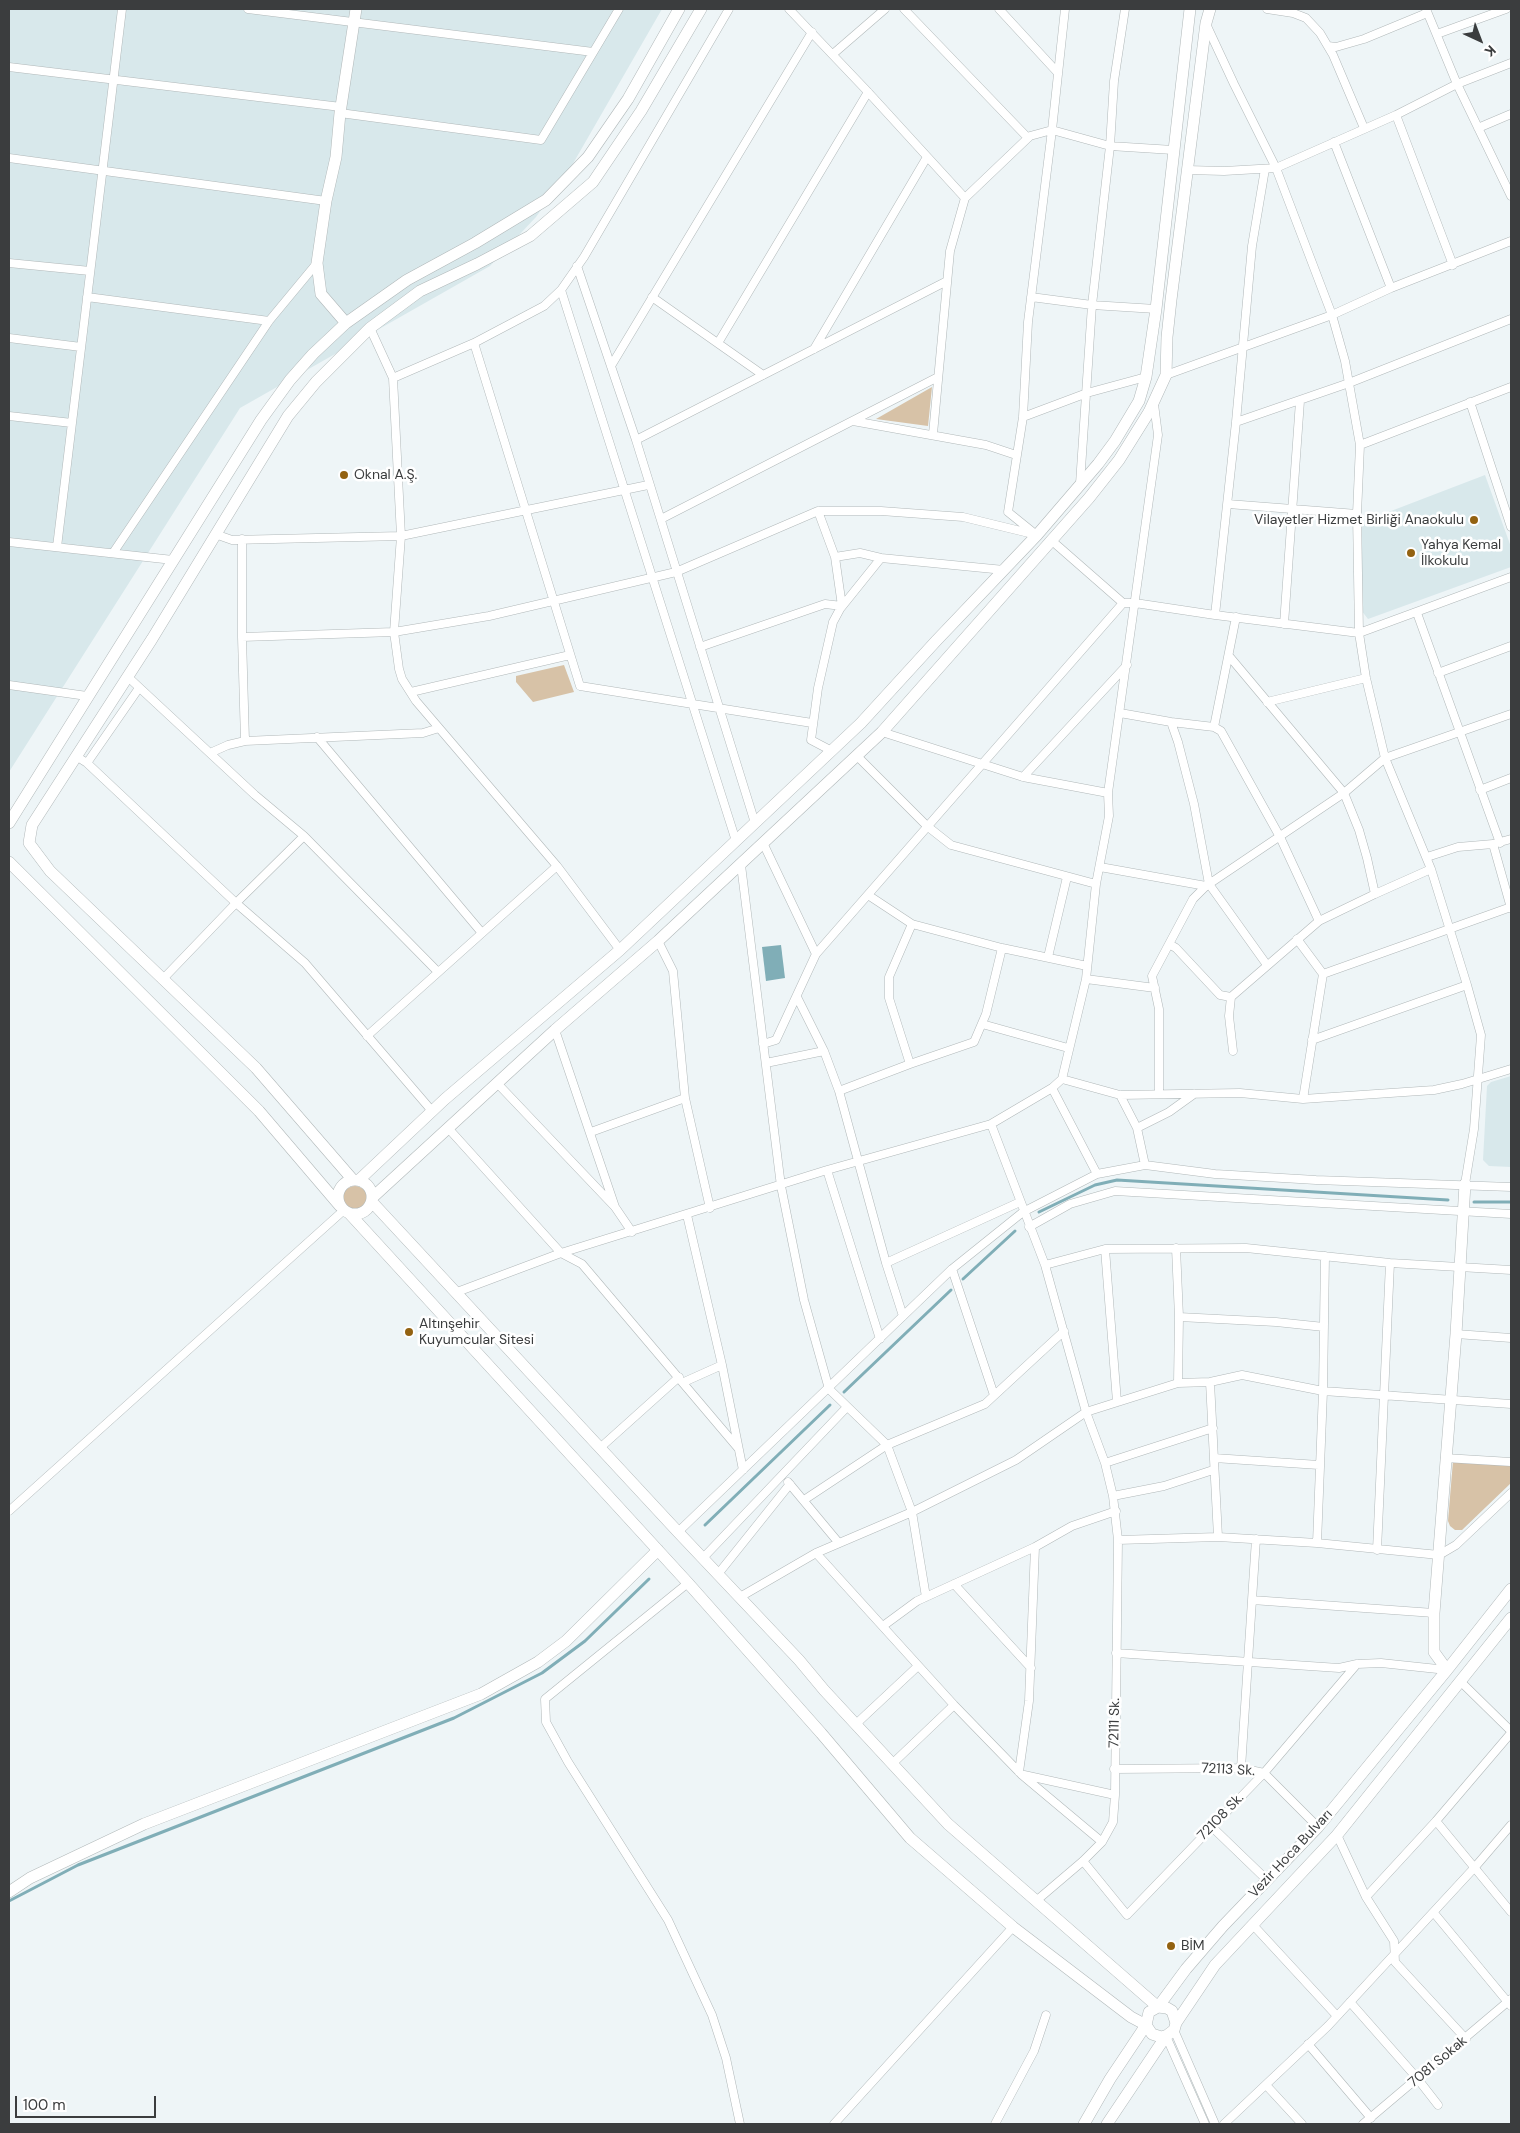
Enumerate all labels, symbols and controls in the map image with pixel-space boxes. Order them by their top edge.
north arrow [1455,15,1505,65]
text: K [1481,41,1500,61]
place label: Oknal A.Ş. [354,467,417,483]
marker: Oknal A.Ş. [338,469,350,481]
place label: Vilayetler Hizmet Birliği Anaokulu [1254,512,1464,528]
marker: Vilayetler Hizmet Birliği Anaokulu [1468,514,1480,526]
place label: Yahya Kemal İlkokulu [1421,537,1501,570]
marker: Yahya Kemal İlkokulu [1405,547,1417,559]
place label: Altınşehir Kuyumcular Sitesi [419,1316,534,1348]
marker: Altınşehir Kuyumcular Sitesi [403,1326,415,1338]
street label: 72111 Sk. [1106,1698,1124,1748]
street label: 72113 Sk. [1201,1760,1255,1780]
street label: 72108 Sk. [1194,1790,1248,1844]
street label: Vezir Hoca Bulvarı [1246,1806,1336,1902]
place label: BİM [1181,1938,1204,1954]
marker: BİM [1165,1940,1177,1952]
street label: 7081 Sokak [1405,2033,1471,2091]
scale bar [18,2086,159,2118]
text: 100 m [23,2095,66,2115]

